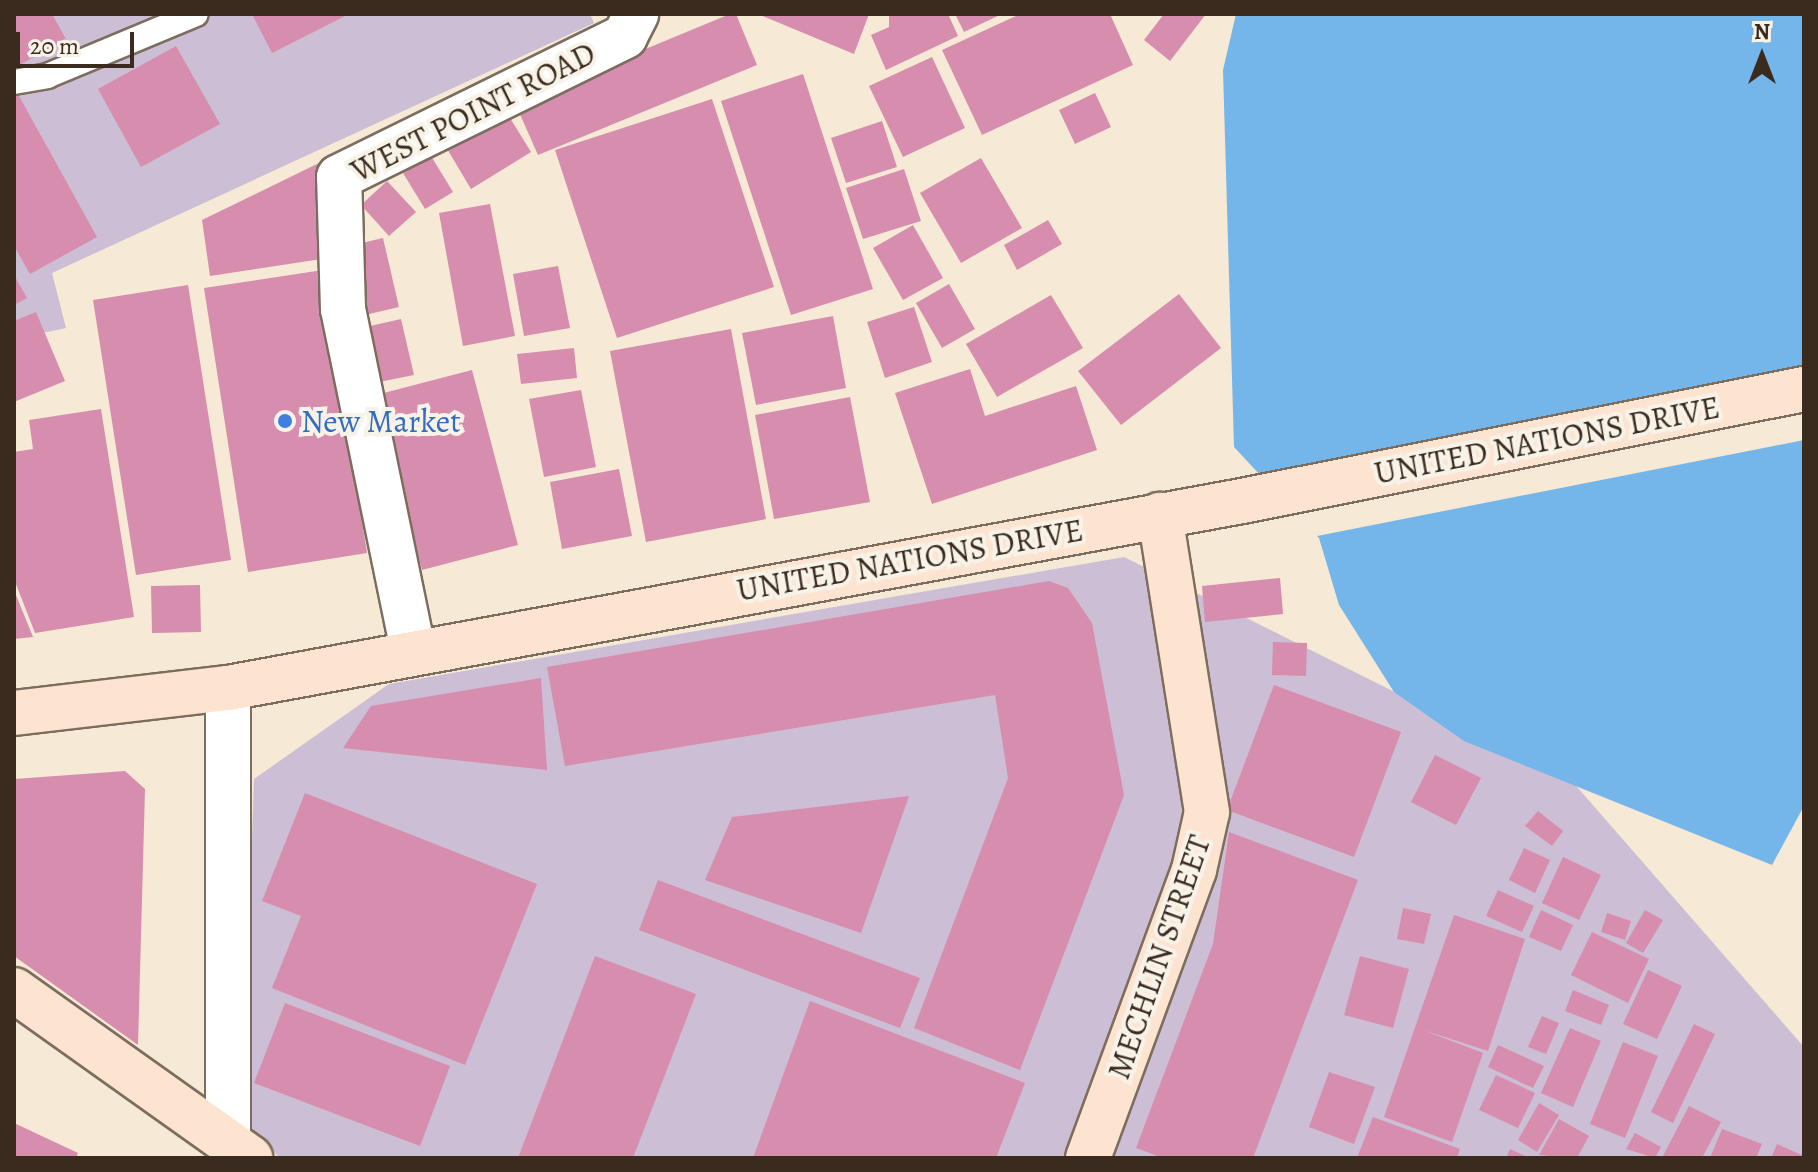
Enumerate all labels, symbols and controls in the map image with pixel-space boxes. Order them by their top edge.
scale bar [20,16,138,66]
north arrow [1722,16,1802,96]
text: N [1754,17,1770,47]
text: 20 m [30,30,79,62]
street label: WEST POINT ROAD [344,34,602,190]
street label: UNITED NATIONS DRIVE [1371,388,1723,492]
place label: New Market [301,402,461,440]
marker: New Market [276,412,294,430]
street label: UNITED NATIONS DRIVE [734,511,1086,609]
street label: MECHLIN STREET [1099,830,1219,1084]

